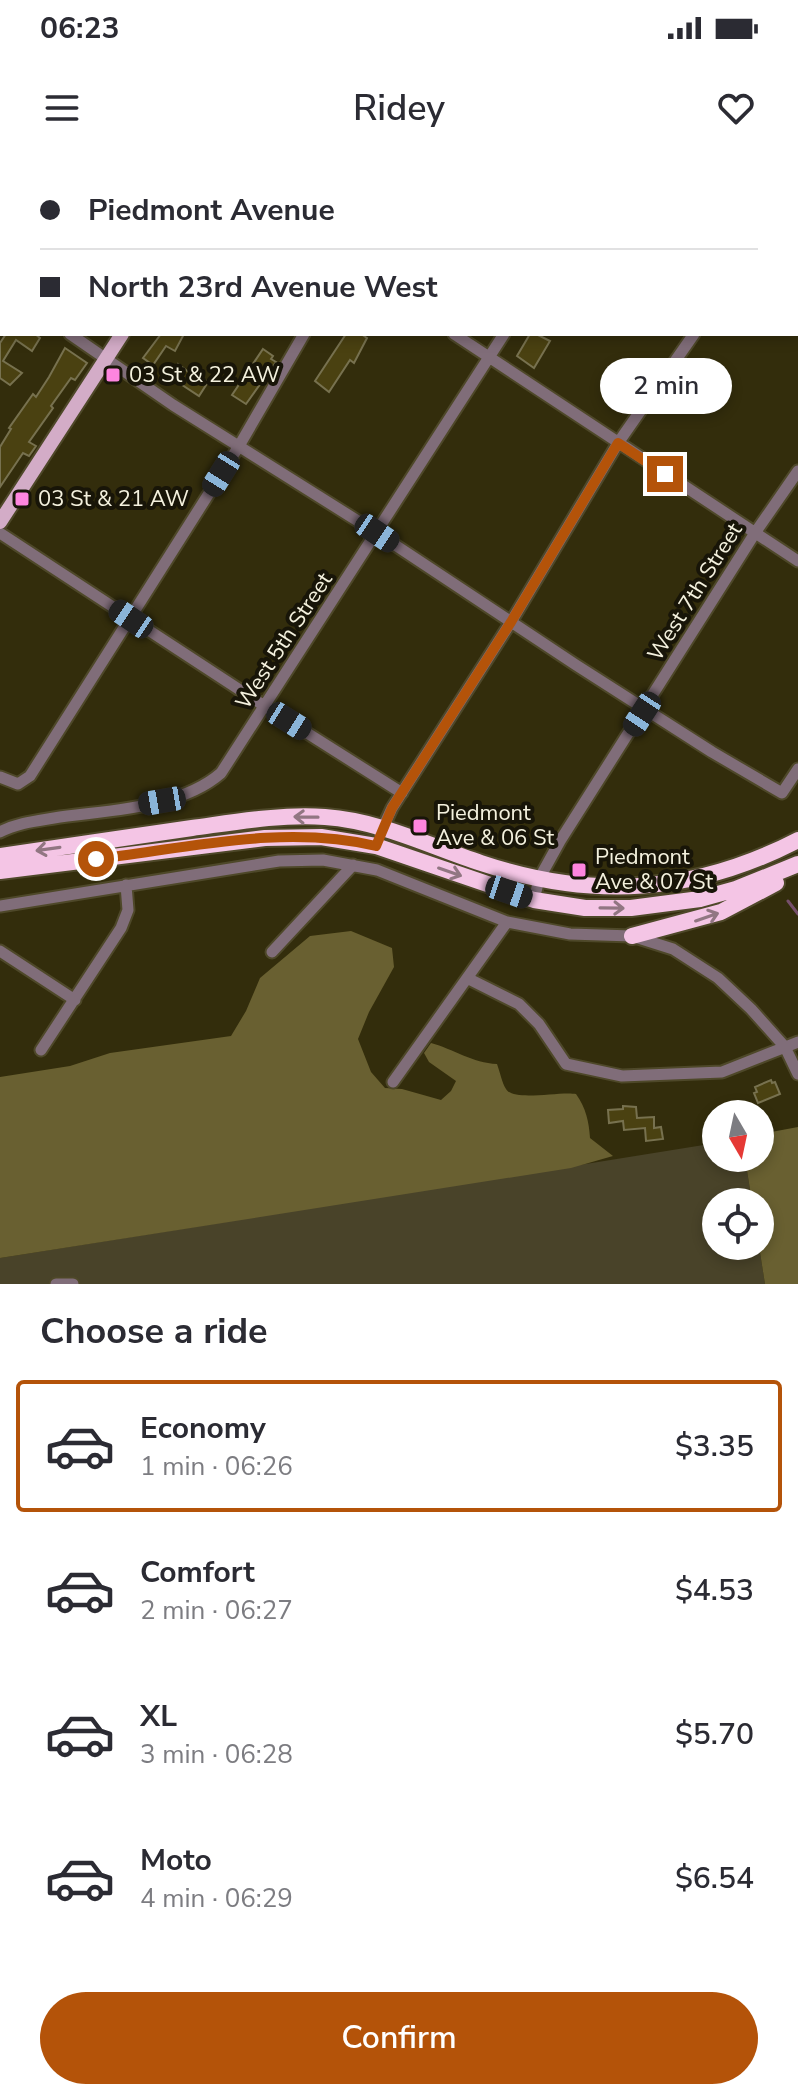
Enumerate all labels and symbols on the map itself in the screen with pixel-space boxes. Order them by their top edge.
callout: 2 min [599,358,731,414]
place label: 03 St & 22 AW [129,360,280,390]
marker: 03 St & 22 AW [104,366,122,384]
car [198,447,244,501]
route end [647,456,683,492]
place label: 03 St & 21 AW [38,484,189,514]
marker: 03 St & 21 AW [13,490,31,508]
car [350,510,404,556]
street label: West 7th Street [641,517,750,667]
street label: West 5th Street [229,567,340,715]
car [104,596,158,642]
car [619,687,665,741]
car [262,698,316,744]
car [136,785,188,817]
place label: Piedmont Ave & 06 St [436,798,554,853]
one-way arrow [293,809,320,824]
marker: Piedmont Ave & 06 St [411,817,429,835]
route start [78,841,114,877]
one-way arrow [36,842,61,857]
place label: Piedmont Ave & 07 St [595,842,713,897]
marker: Piedmont Ave & 07 St [570,861,588,879]
one-way arrow [437,865,462,880]
car [482,873,536,911]
one-way arrow [598,900,625,916]
one-way arrow [695,908,720,923]
north arrow [702,1100,774,1172]

